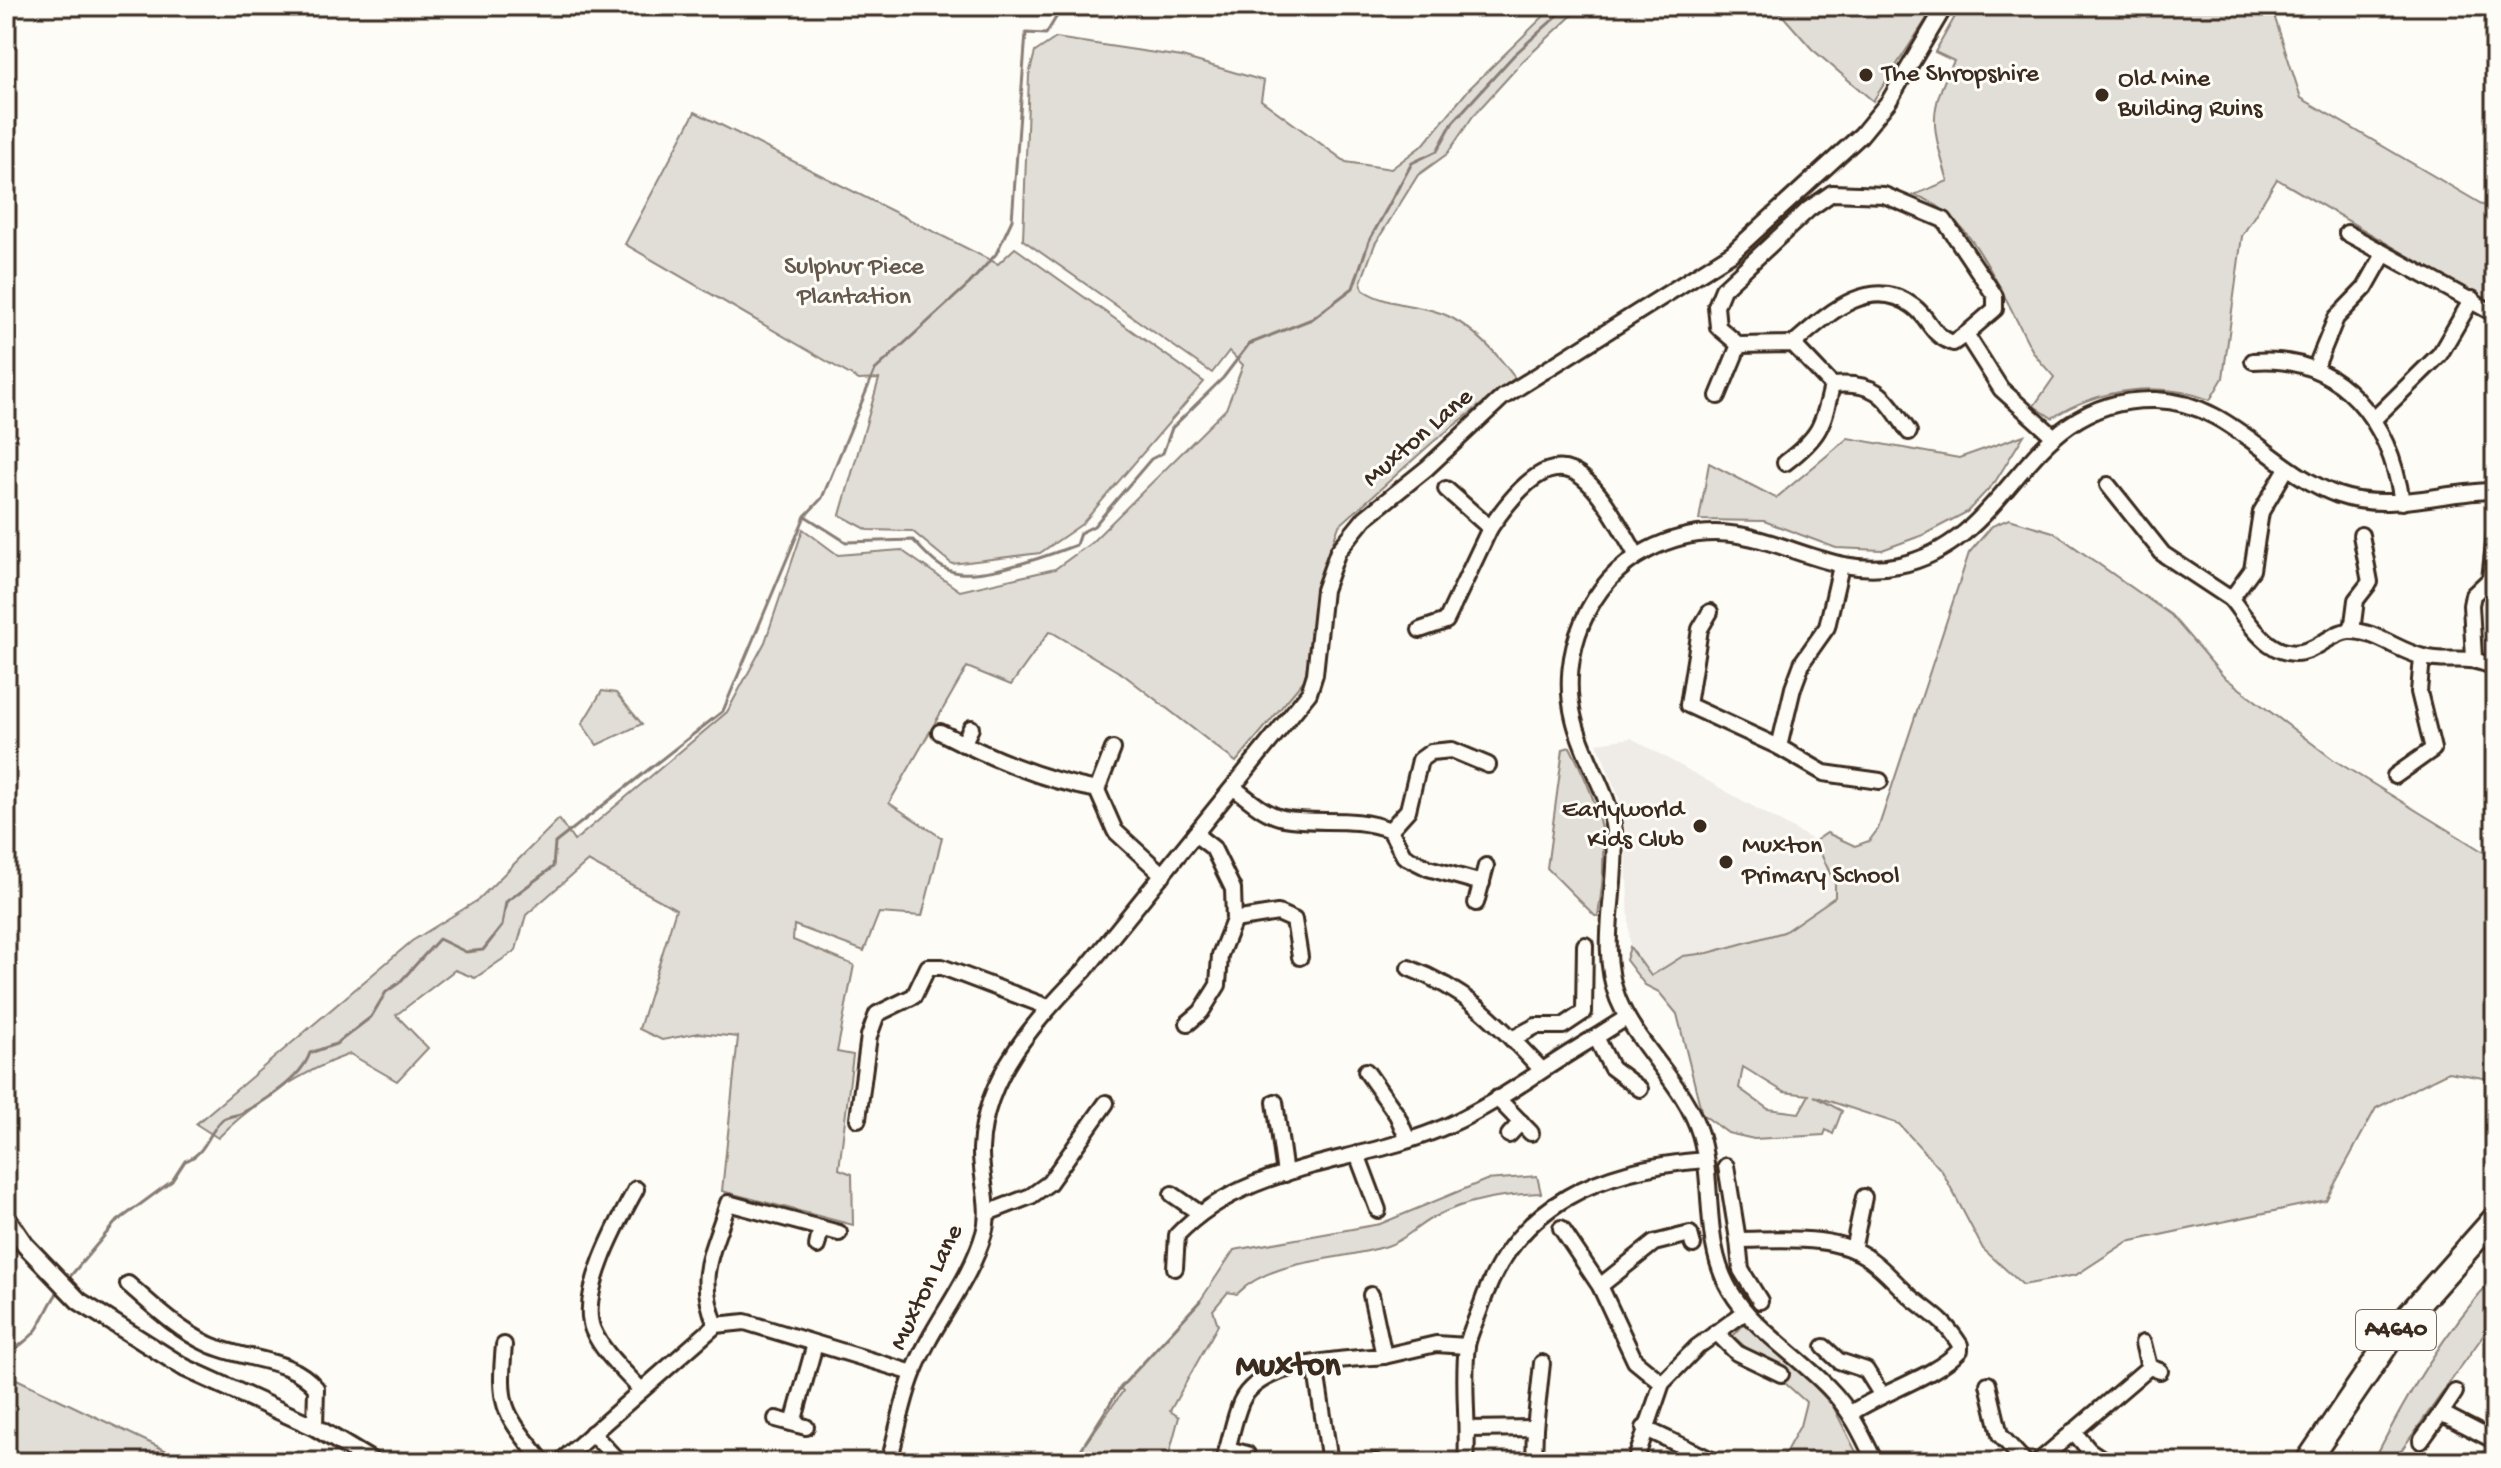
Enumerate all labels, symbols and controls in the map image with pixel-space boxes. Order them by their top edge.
place label: The Shropshire [1880,60,2039,91]
place label: Old Mine Building Ruins [2117,65,2264,126]
marker: The Shropshire [1857,66,1875,84]
marker: Old Mine Building Ruins [2093,86,2111,104]
park label: Sulphur Piece Plantation [784,253,925,314]
street label: Muxton Lane [1357,382,1481,495]
place label: Earlyworld Kids Club [1562,796,1686,857]
marker: Earlyworld Kids Club [1691,817,1709,835]
place label: Muxton Primary School [1741,832,1900,893]
marker: Muxton Primary School [1717,853,1735,871]
street label: Muxton Lane [884,1219,972,1356]
road number: A4640 [2356,1310,2436,1350]
district label: Muxton [1235,1348,1341,1388]

